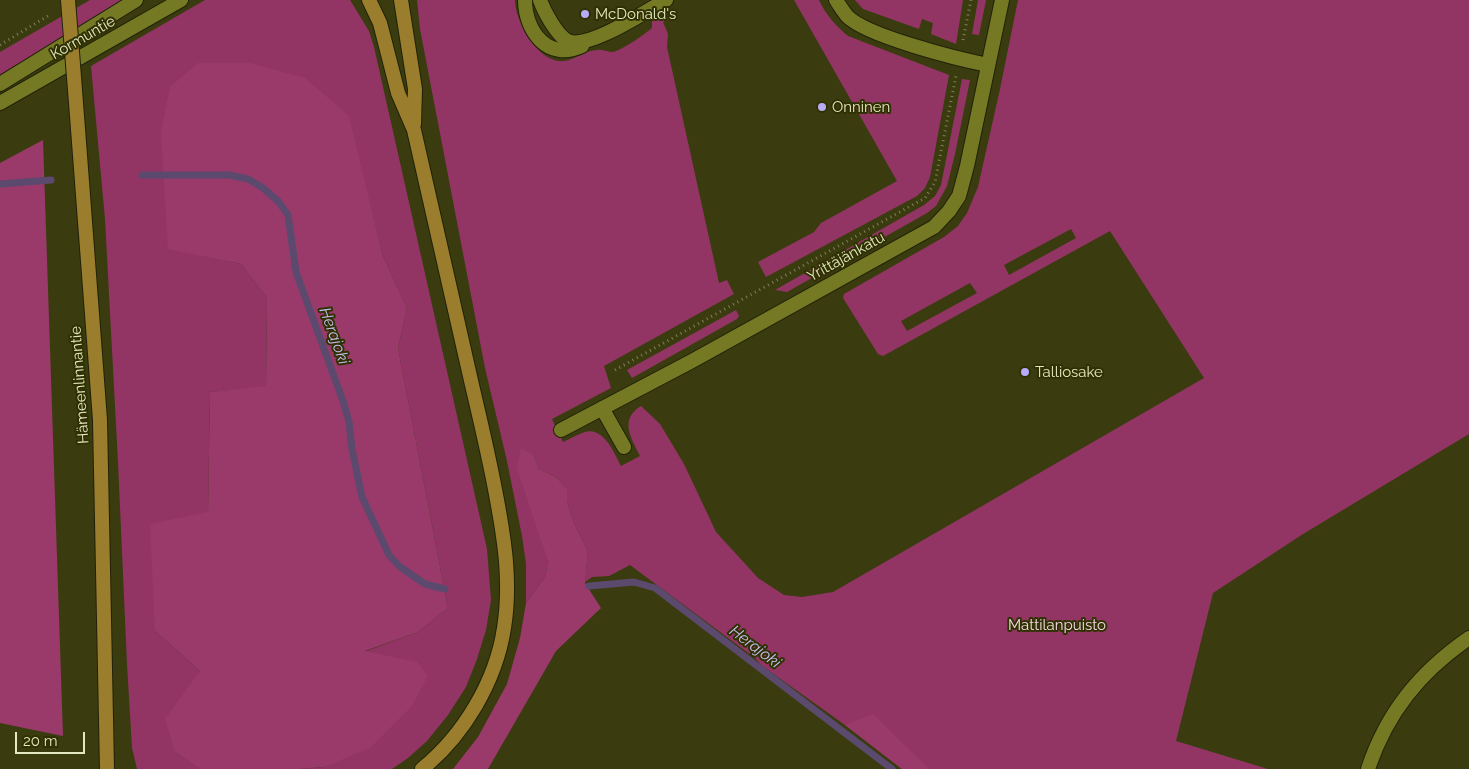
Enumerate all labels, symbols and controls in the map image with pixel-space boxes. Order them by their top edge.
place label: McDonald's [595,5,676,23]
marker: McDonald's [579,8,591,20]
street label: Kormuntie [47,12,119,64]
place label: Onninen [832,98,890,116]
marker: Onninen [816,101,828,113]
street label: Yrittäjänkatu [804,228,888,286]
water label: Herajoki [315,305,353,367]
street label: Hämeenlinnantie [67,325,93,445]
place label: Talliosake [1035,363,1103,381]
marker: Talliosake [1019,366,1031,378]
park label: Mattilanpuisto [1008,616,1106,634]
water label: Herajoki [726,621,784,673]
scale bar [18,722,88,754]
text: 20 m [23,732,58,750]

